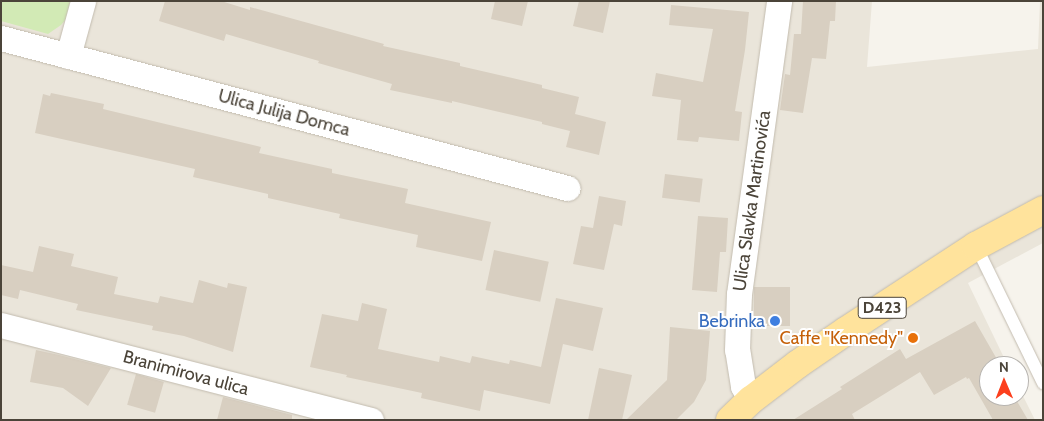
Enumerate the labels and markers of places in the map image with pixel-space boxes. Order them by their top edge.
place label: Bebrinka [699,310,765,332]
marker: Bebrinka [769,315,781,327]
place label: Caffe "Kennedy" [780,327,903,349]
marker: Caffe "Kennedy" [907,332,919,344]

